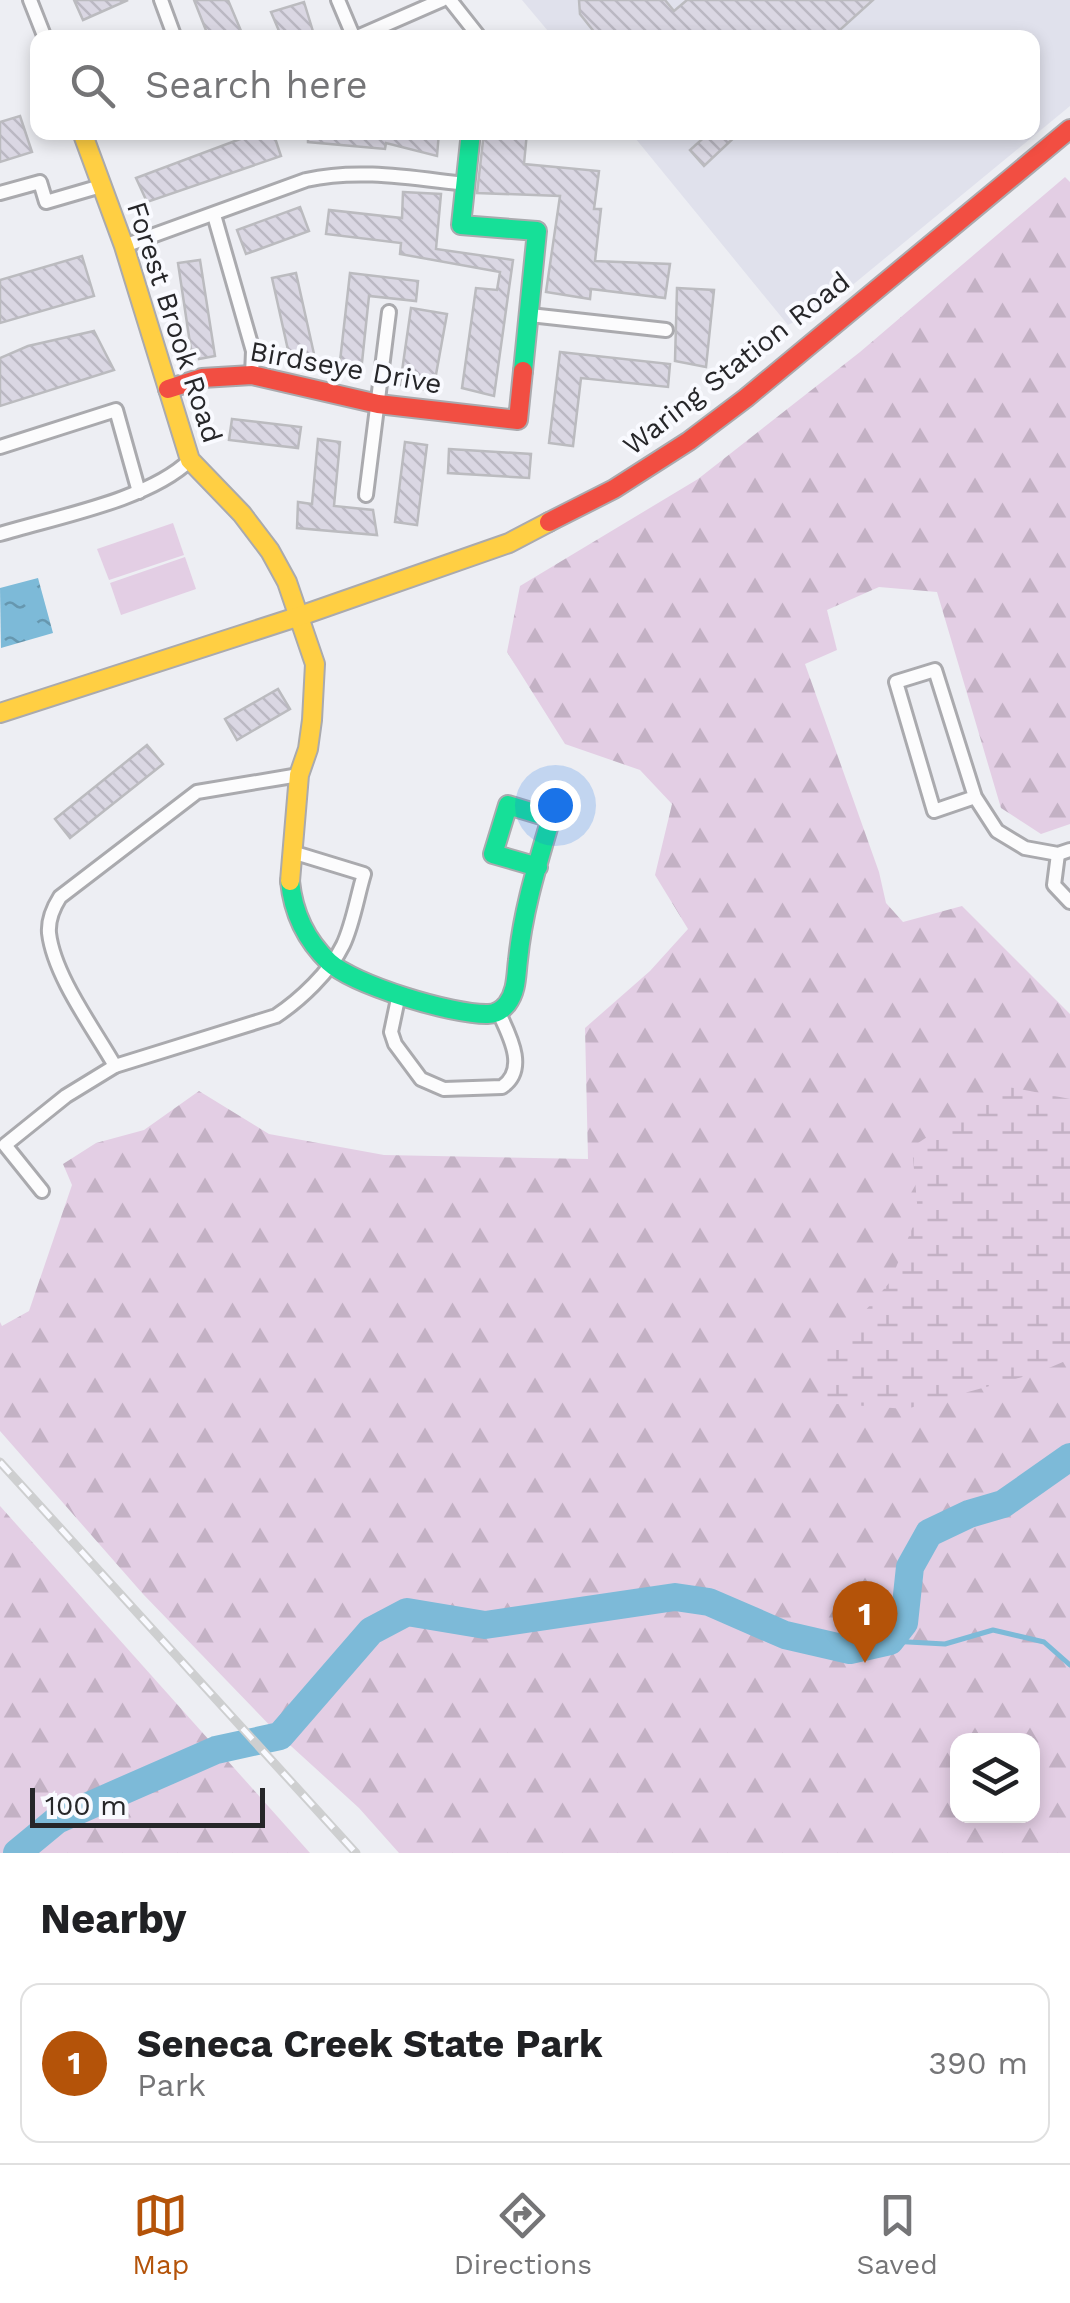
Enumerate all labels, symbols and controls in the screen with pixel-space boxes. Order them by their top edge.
search box [30,30,1040,140]
icon: search [65,58,120,113]
text: Search here [145,63,368,107]
street label: Forest Brook Road [120,197,229,447]
street label: Waring Station Road [616,265,856,462]
street label: Birdseye Drive [247,334,444,401]
your location [530,780,581,831]
pin: 1 [832,1580,898,1663]
map controls [950,1733,1040,1823]
button: layers [950,1733,1040,1823]
scale bar [30,1783,265,1828]
text: 100 m [45,1789,127,1822]
text: Nearby [40,1894,187,1943]
text: Seneca Creek State Park [137,2022,603,2066]
text: 1 [68,2044,81,2082]
text: 390 m [928,2044,1028,2082]
text: Park [137,2066,206,2104]
tab: Map [132,2188,189,2281]
tab: Directions [454,2188,592,2281]
tab: Saved [856,2188,938,2281]

